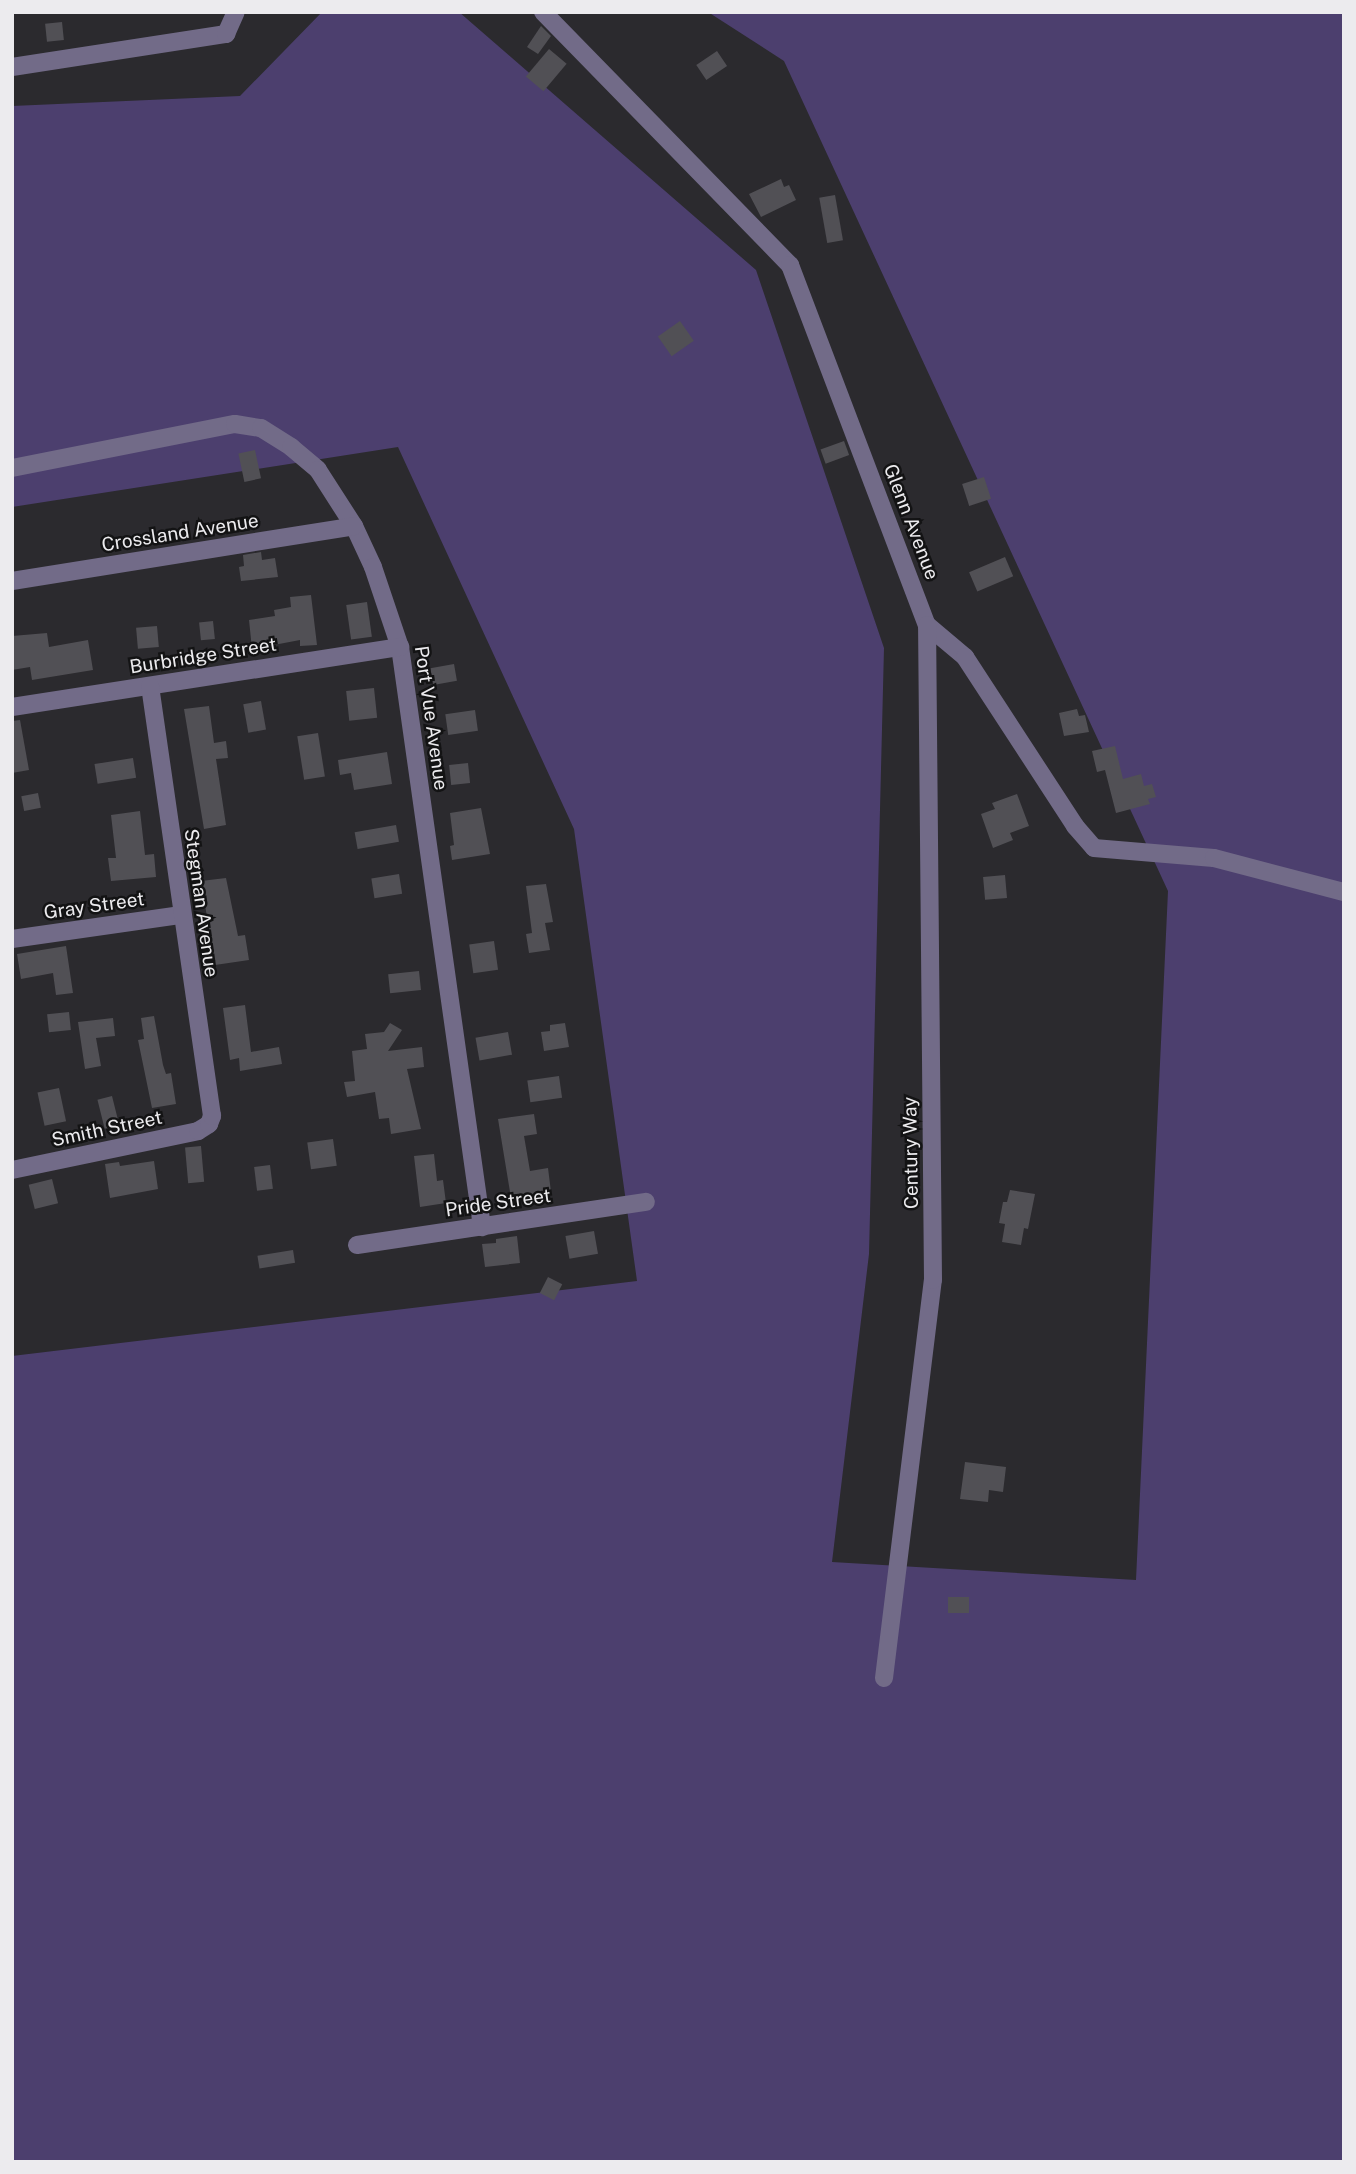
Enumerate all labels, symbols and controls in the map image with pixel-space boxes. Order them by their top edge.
street label: Glenn Avenue [879,461,943,583]
street label: Crossland Avenue [100,509,260,557]
street label: Burbridge Street [128,633,278,679]
street label: Port Vue Avenue [410,644,452,792]
street label: Stegman Avenue [179,827,223,979]
street label: Gray Street [42,888,146,924]
street label: Century Way [899,1096,923,1210]
street label: Smith Street [50,1106,164,1152]
street label: Pride Street [444,1184,552,1222]

